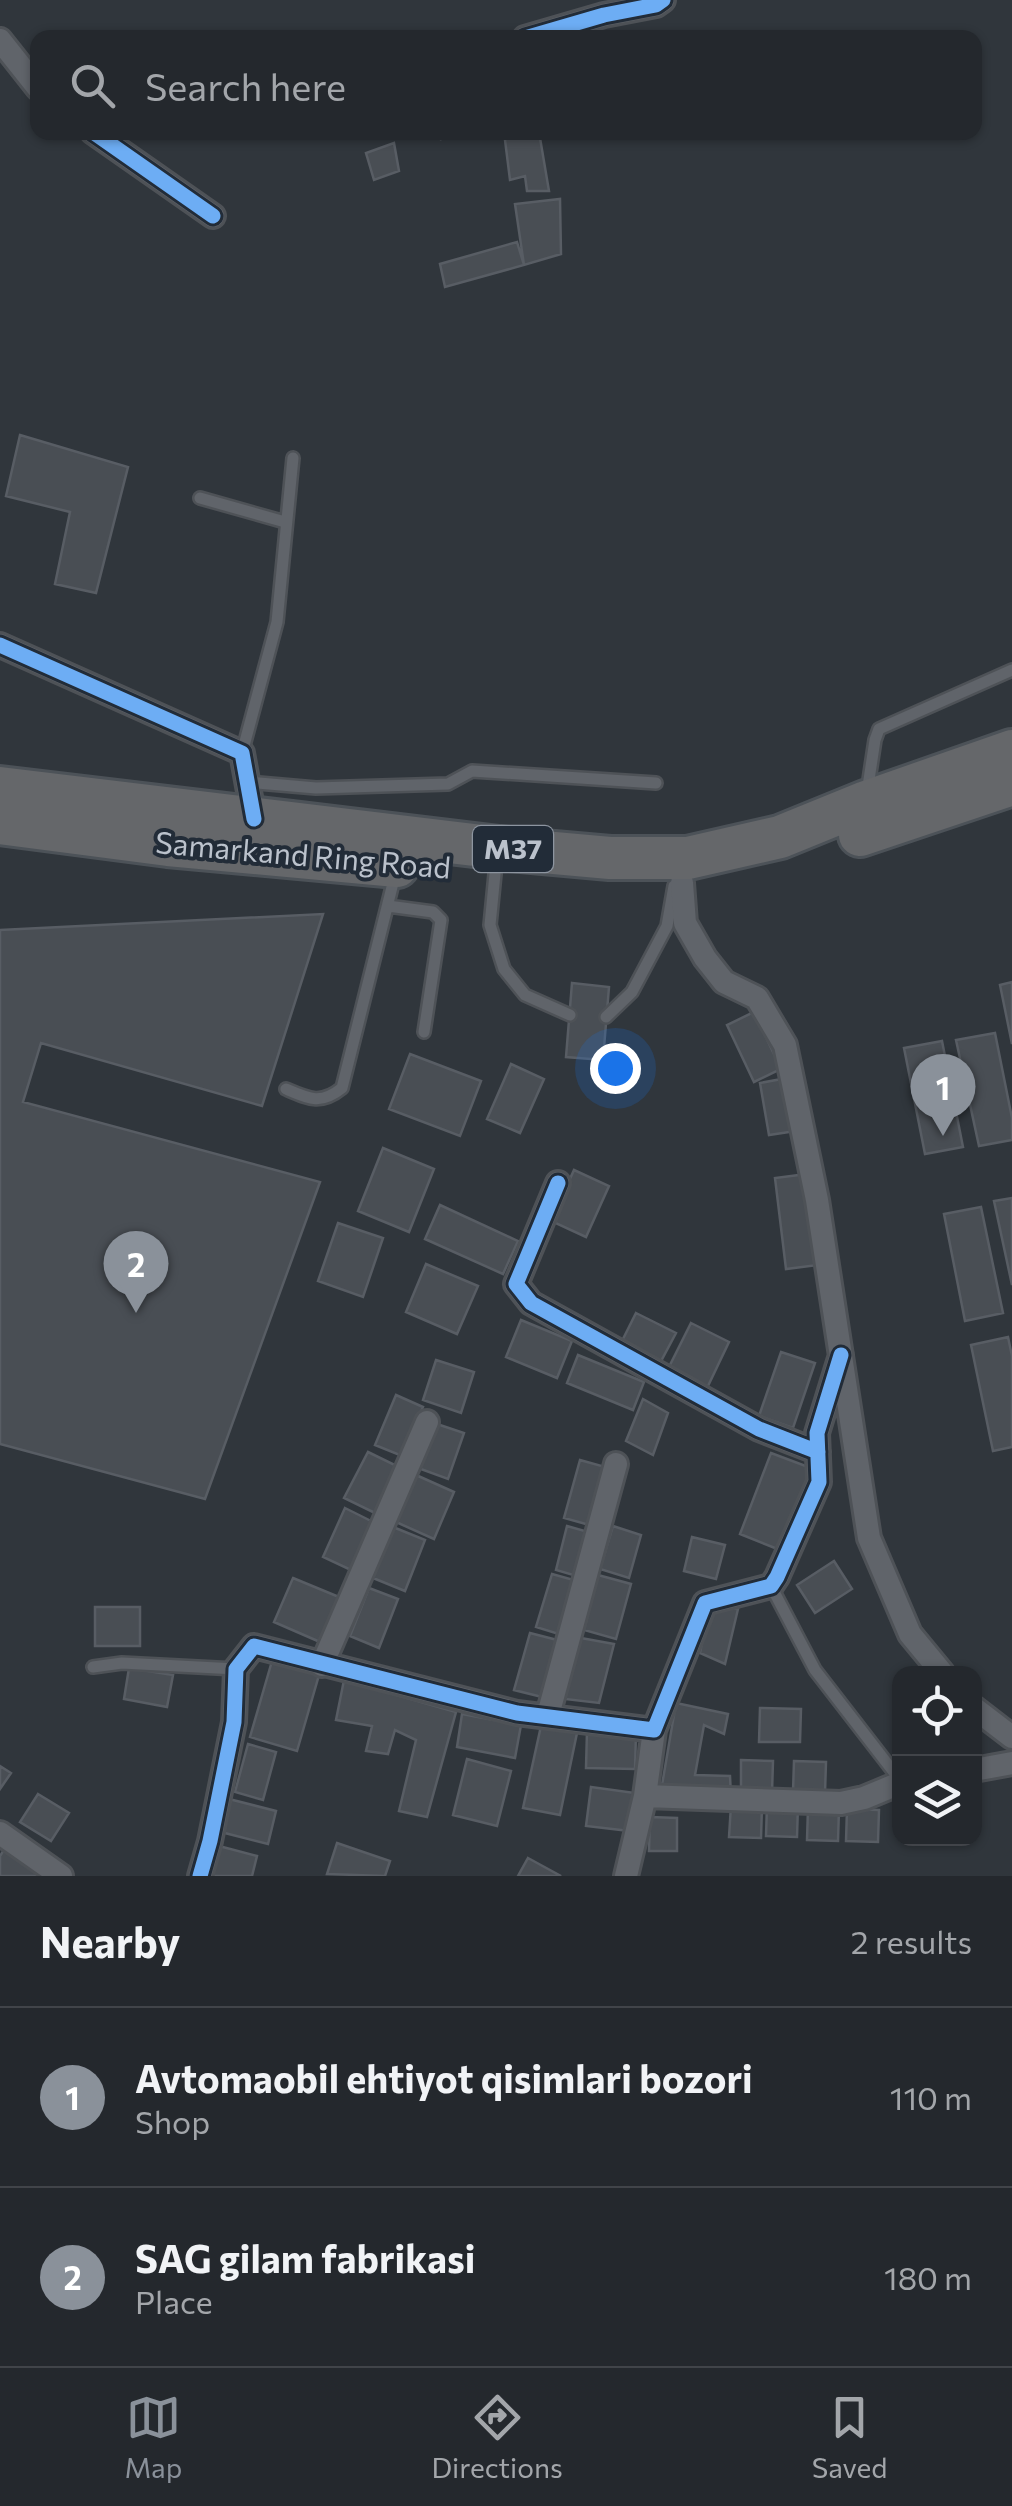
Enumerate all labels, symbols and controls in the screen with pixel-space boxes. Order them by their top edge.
search box [30,30,982,140]
icon: search [65,58,120,113]
text: Search here [145,62,346,109]
street label: Samarkand Ring Road [154,822,452,885]
road number: M37 [473,826,553,872]
your location [590,1043,641,1094]
pin: 1 [910,1054,976,1136]
pin: 2 [104,1230,168,1313]
map controls [892,1666,982,1846]
button: locate [892,1666,982,1756]
button: layers [892,1756,982,1846]
text: Nearby [40,1915,180,1967]
text: 2 results [851,1921,972,1961]
text: Avtomaobil ehtiyot qisimlari bozori [135,2054,753,2101]
text: 1 [65,2077,80,2117]
text: 110 m [890,2077,972,2117]
text: Shop [135,2101,210,2141]
text: SAG gilam fabrikasi [135,2234,475,2281]
text: 2 [63,2257,82,2297]
text: 180 m [884,2257,972,2297]
text: Place [135,2281,213,2321]
tab: Map [125,2390,182,2484]
tab: Directions [431,2390,563,2484]
tab: Saved [812,2390,887,2484]

